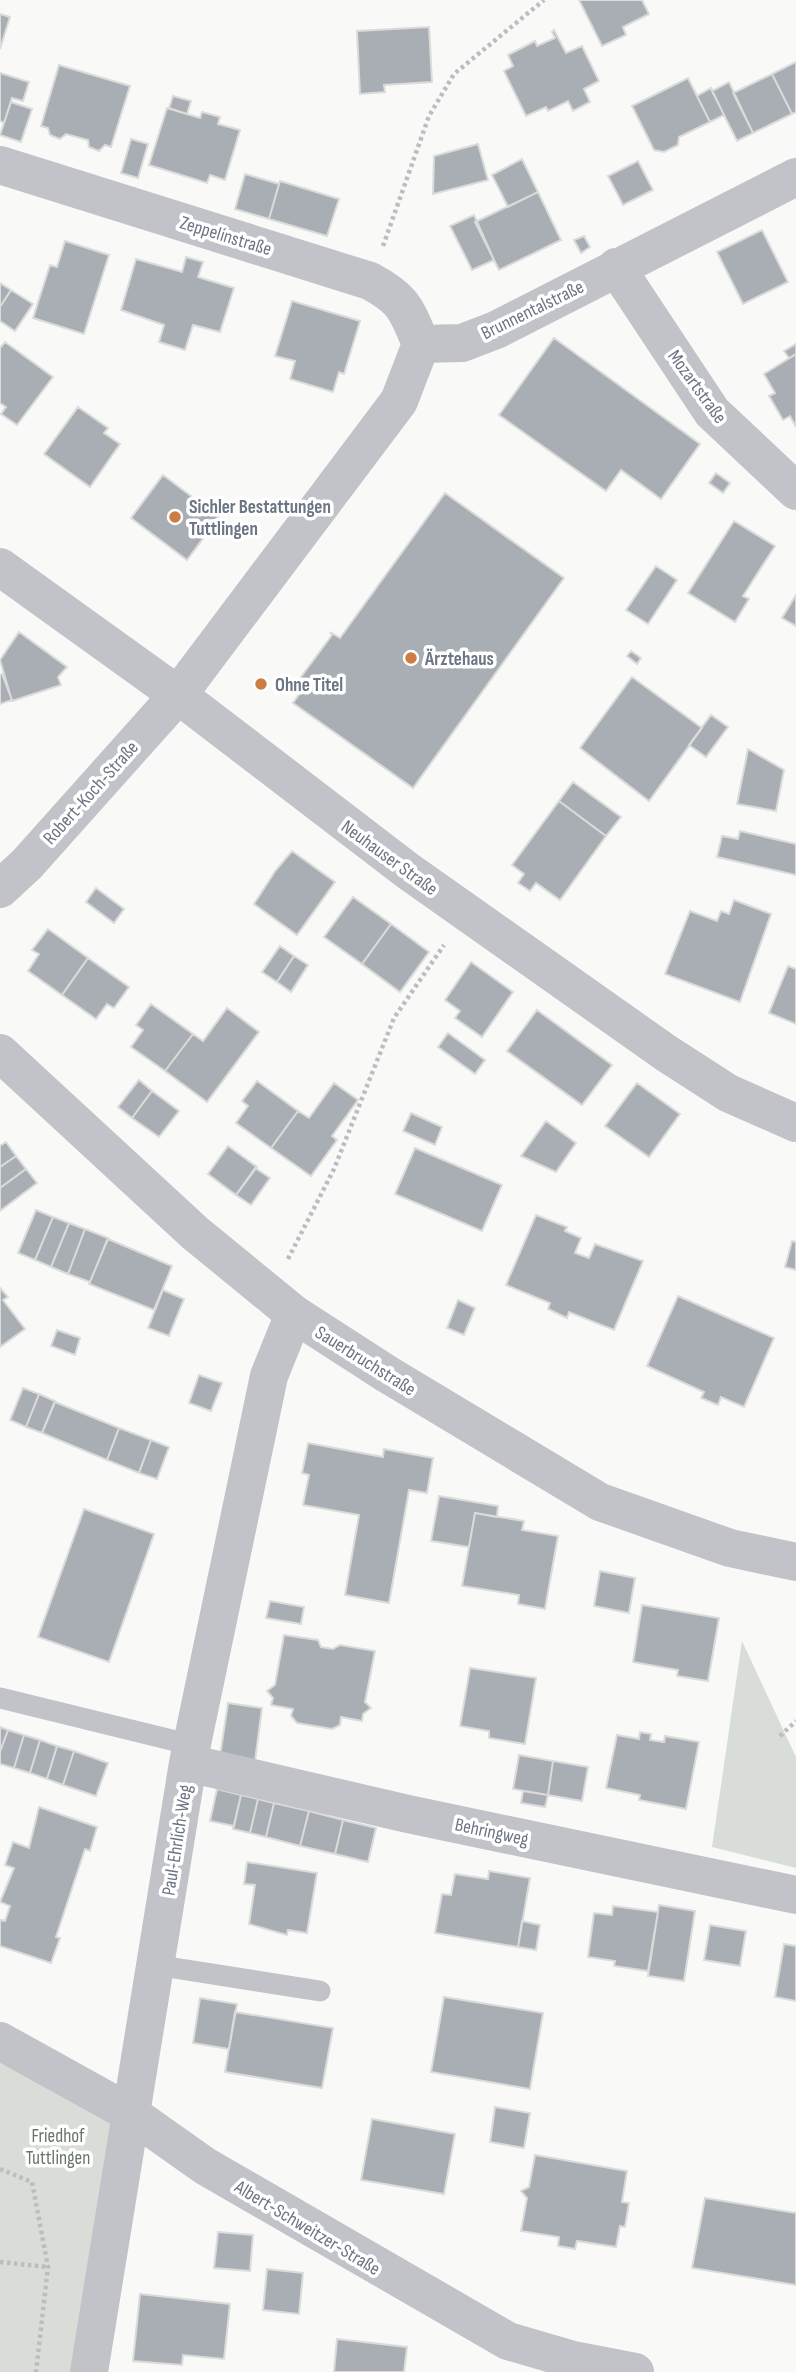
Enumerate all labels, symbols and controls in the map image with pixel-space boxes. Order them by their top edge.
street label: Zeppelinstraße [177,212,274,261]
street label: Brunnentalstraße [478,276,588,345]
street label: Mozartstraße [662,346,731,428]
place label: Sichler Bestattungen Tuttlingen [189,496,331,541]
marker: Sichler Bestattungen Tuttlingen [167,509,183,525]
place label: Ärztehaus [424,648,494,671]
marker: Ärztehaus [403,650,419,666]
place label: Ohne Titel [275,674,343,697]
marker: Ohne Titel [253,676,269,692]
street label: Robert-Koch-Straße [39,737,144,849]
street label: Neuhauser Straße [336,816,442,901]
street label: Sauerbruchstraße [311,1321,420,1401]
street label: Paul-Ehrlich-Weg [157,1783,198,1897]
street label: Behringweg [453,1813,531,1852]
park label: Friedhof Tuttlingen [26,2125,90,2170]
street label: Albert-Schweitzer-Straße [229,2175,384,2281]

